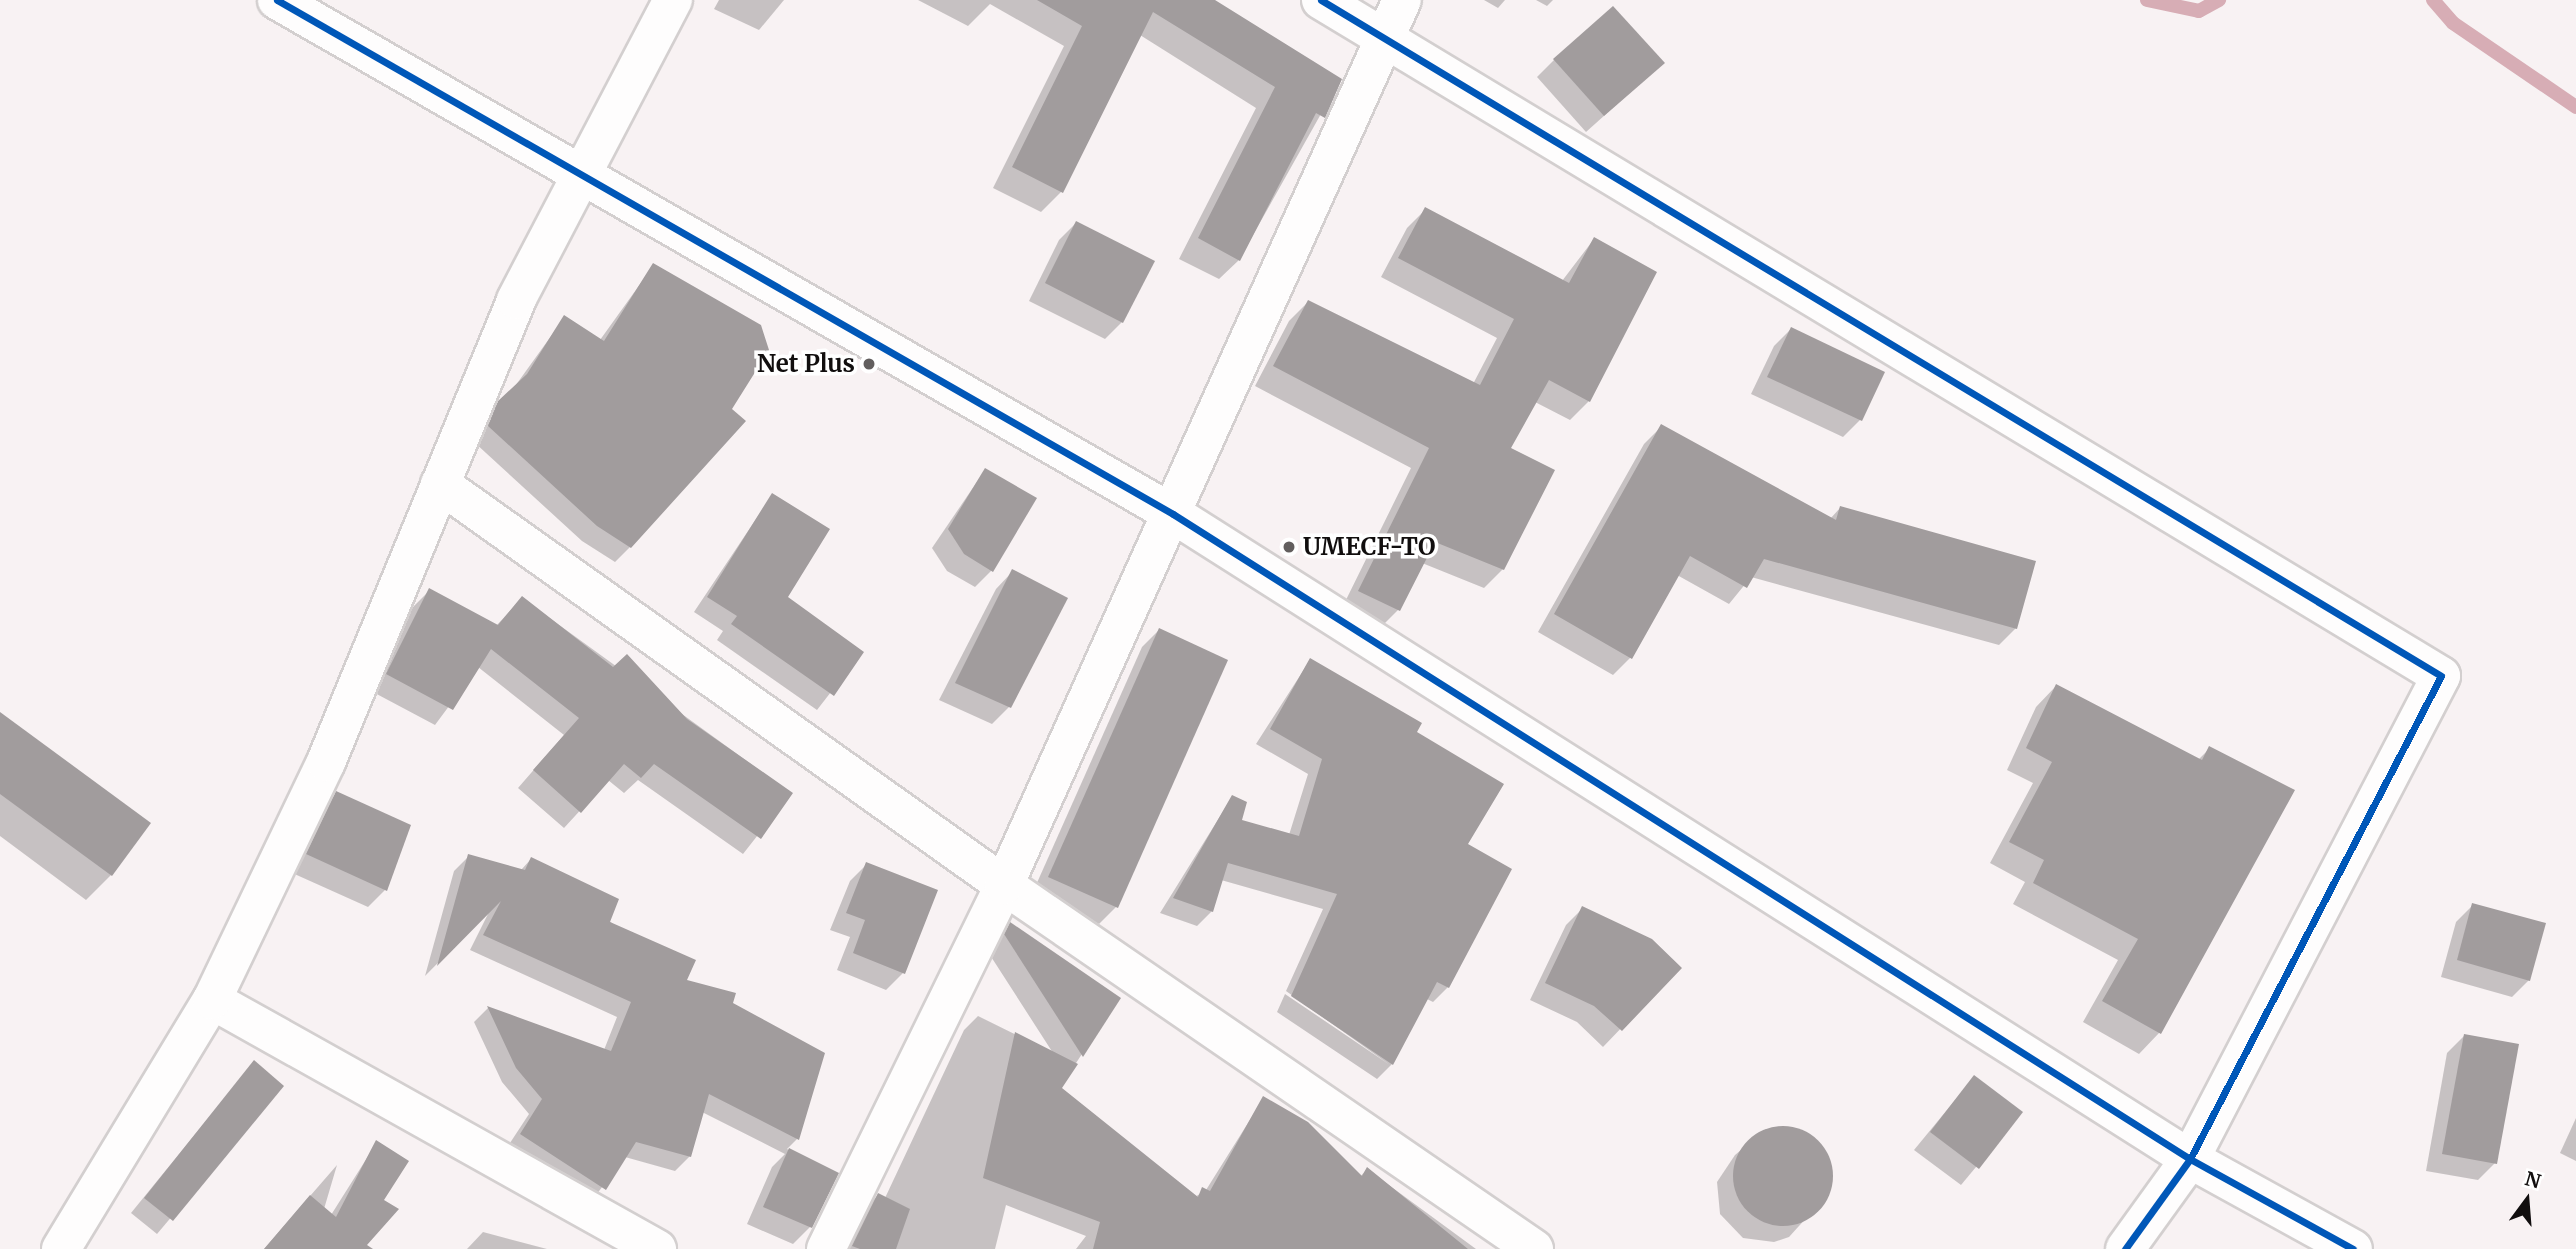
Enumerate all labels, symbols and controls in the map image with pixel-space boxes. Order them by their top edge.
place label: Net Plus [757,350,855,378]
marker: Net Plus [861,356,877,372]
place label: UMECF-TO [1303,533,1435,561]
marker: UMECF-TO [1281,539,1297,555]
north arrow [2492,1165,2562,1235]
text: N [2522,1166,2543,1193]

